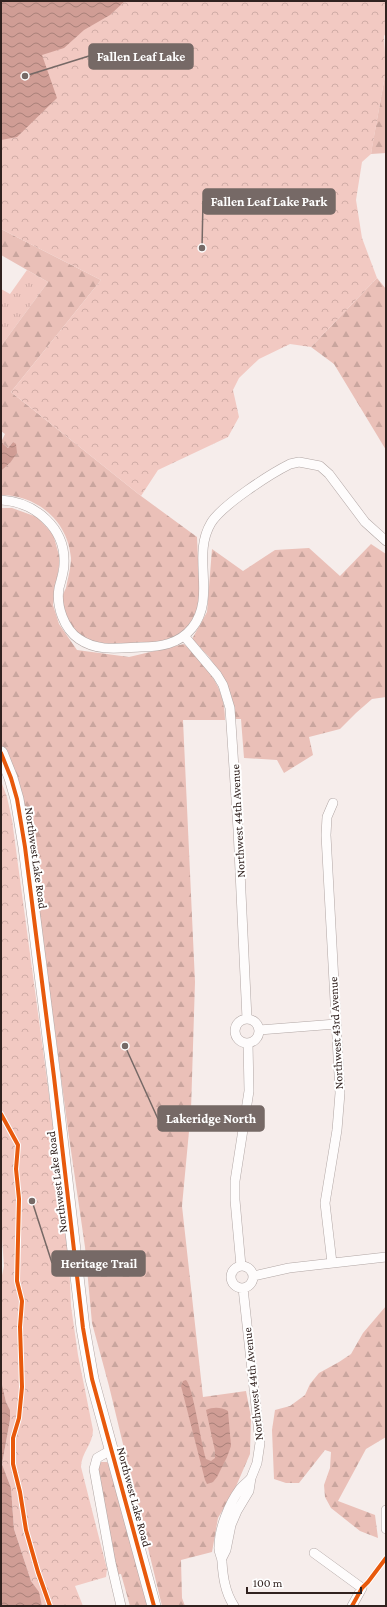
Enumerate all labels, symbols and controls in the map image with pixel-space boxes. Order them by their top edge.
callout: Fallen Leaf Lake [89,44,193,69]
text: Fallen Leaf Lake [97,49,185,64]
callout: Fallen Leaf Lake Park [203,189,335,214]
text: Fallen Leaf Lake Park [211,194,328,209]
street label: Northwest 44th Avenue [228,764,248,878]
street label: Northwest Lake Road [22,806,50,910]
street label: Northwest 43rd Avenue [326,976,346,1090]
callout: Lakeridge North [158,1106,264,1131]
text: Lakeridge North [166,1111,257,1126]
street label: Northwest Lake Road [44,1130,70,1234]
callout: Heritage Trail [52,1251,145,1276]
text: Heritage Trail [61,1256,137,1271]
street label: Northwest 44th Avenue [240,1327,266,1441]
street label: Northwest Lake Road [114,1446,154,1549]
scale bar [247,1569,361,1595]
text: 100 m [253,1576,283,1590]

